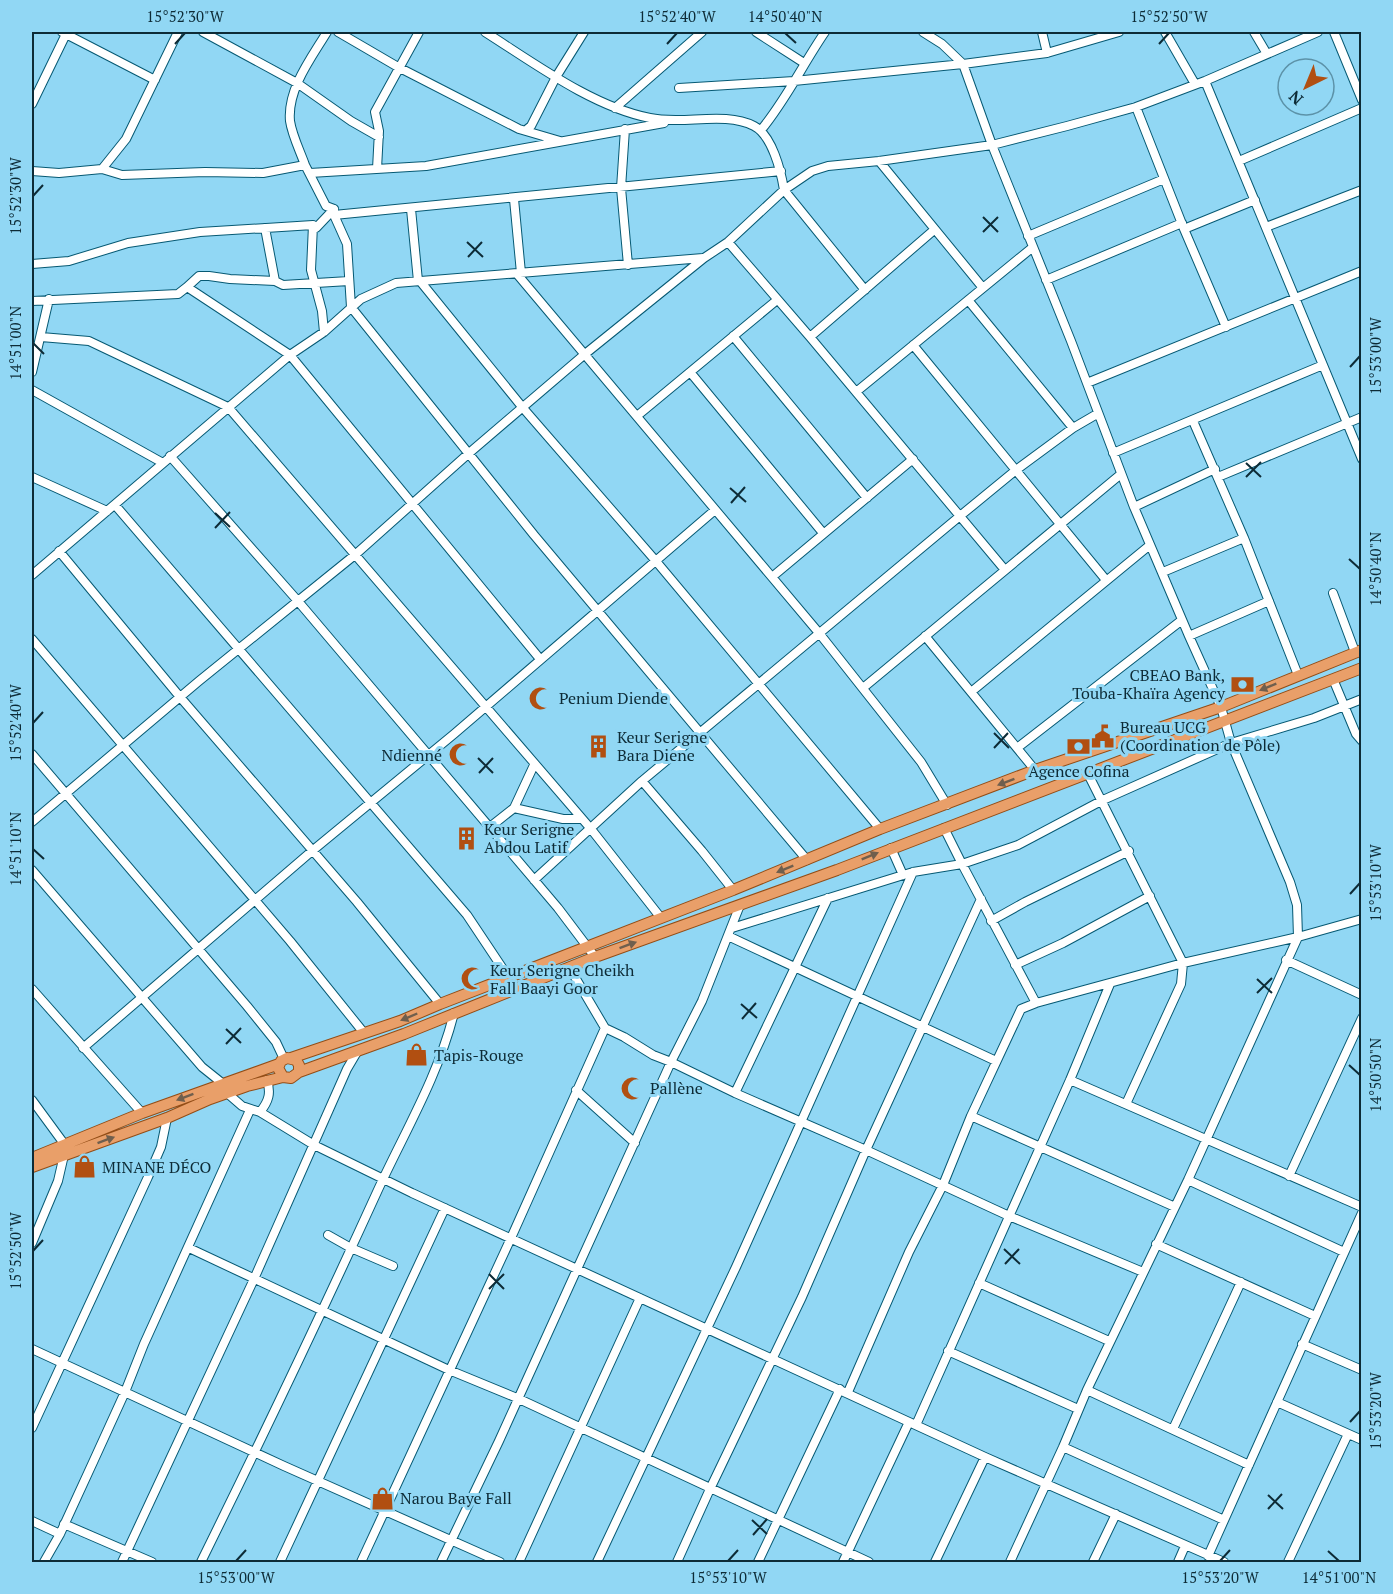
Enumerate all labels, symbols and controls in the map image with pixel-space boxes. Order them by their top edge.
text: 15°52'30"W [146,6,225,26]
text: 15°52'40"W [638,6,717,26]
text: 14°50'40"N [748,6,822,26]
text: 15°52'50"W [1130,6,1209,26]
north arrow [1276,57,1336,117]
text: N [1284,86,1308,110]
text: 15°52'30"W [5,156,25,235]
text: 14°51'00"N [5,306,25,380]
text: 15°53'00"W [1365,316,1385,395]
text: 14°50'40"N [1365,532,1385,606]
place label: CBEAO Bank, Touba-Khaïra Agency [1072,664,1226,704]
bank icon: CBEAO Bank, Touba-Khaïra Agency [1230,671,1256,697]
text: 15°52'40"W [5,683,25,762]
one-way arrow [1259,683,1277,693]
mosque icon: Penium Diende [528,685,554,711]
place label: Penium Diende [559,687,668,709]
place label: Bureau UCG (Coordination de Pôle) [1120,716,1281,756]
public building icon: Bureau UCG (Coordination de Pôle) [1089,723,1115,749]
place label: Keur Serigne Bara Diene [617,726,707,766]
building icon: Keur Serigne Bara Diene [586,733,612,759]
bank icon: Agence Cofina [1066,733,1092,759]
mosque icon: Ndienné [447,742,473,768]
place label: Ndienné [381,744,442,766]
place label: Agence Cofina [1028,760,1130,782]
one-way arrow [996,777,1014,787]
text: 14°51'10"N [5,812,25,886]
place label: Keur Serigne Abdou Latif [484,818,574,858]
building icon: Keur Serigne Abdou Latif [453,825,479,851]
text: 15°53'10"W [1365,843,1385,922]
one-way arrow [861,851,879,861]
one-way arrow [776,864,794,874]
one-way arrow [619,940,637,950]
place label: Keur Serigne Cheikh Fall Baayi Goor [490,959,635,999]
mosque icon: Keur Serigne Cheikh Fall Baayi Goor [459,966,485,992]
one-way arrow [399,1012,417,1022]
text: 14°50'50"N [1365,1038,1385,1112]
shop icon: Tapis-Rouge [403,1042,429,1068]
place label: Tapis-Rouge [434,1044,524,1066]
mosque icon: Pallène [619,1075,645,1101]
place label: Pallène [650,1077,703,1099]
one-way arrow [175,1093,193,1103]
one-way arrow [97,1134,115,1144]
shop icon: MINANE DÉCO [71,1154,97,1180]
place label: MINANE DÉCO [102,1156,211,1178]
text: 15°52'50"W [5,1211,25,1290]
text: 15°53'20"W [1365,1371,1385,1450]
shop icon: Narou Baye Fall [369,1485,395,1511]
place label: Narou Baye Fall [400,1487,512,1509]
text: 15°53'00"W [197,1567,276,1587]
text: 15°53'10"W [689,1567,768,1587]
text: 15°53'20"W [1181,1567,1260,1587]
text: 14°51'00"N [1302,1567,1376,1587]

